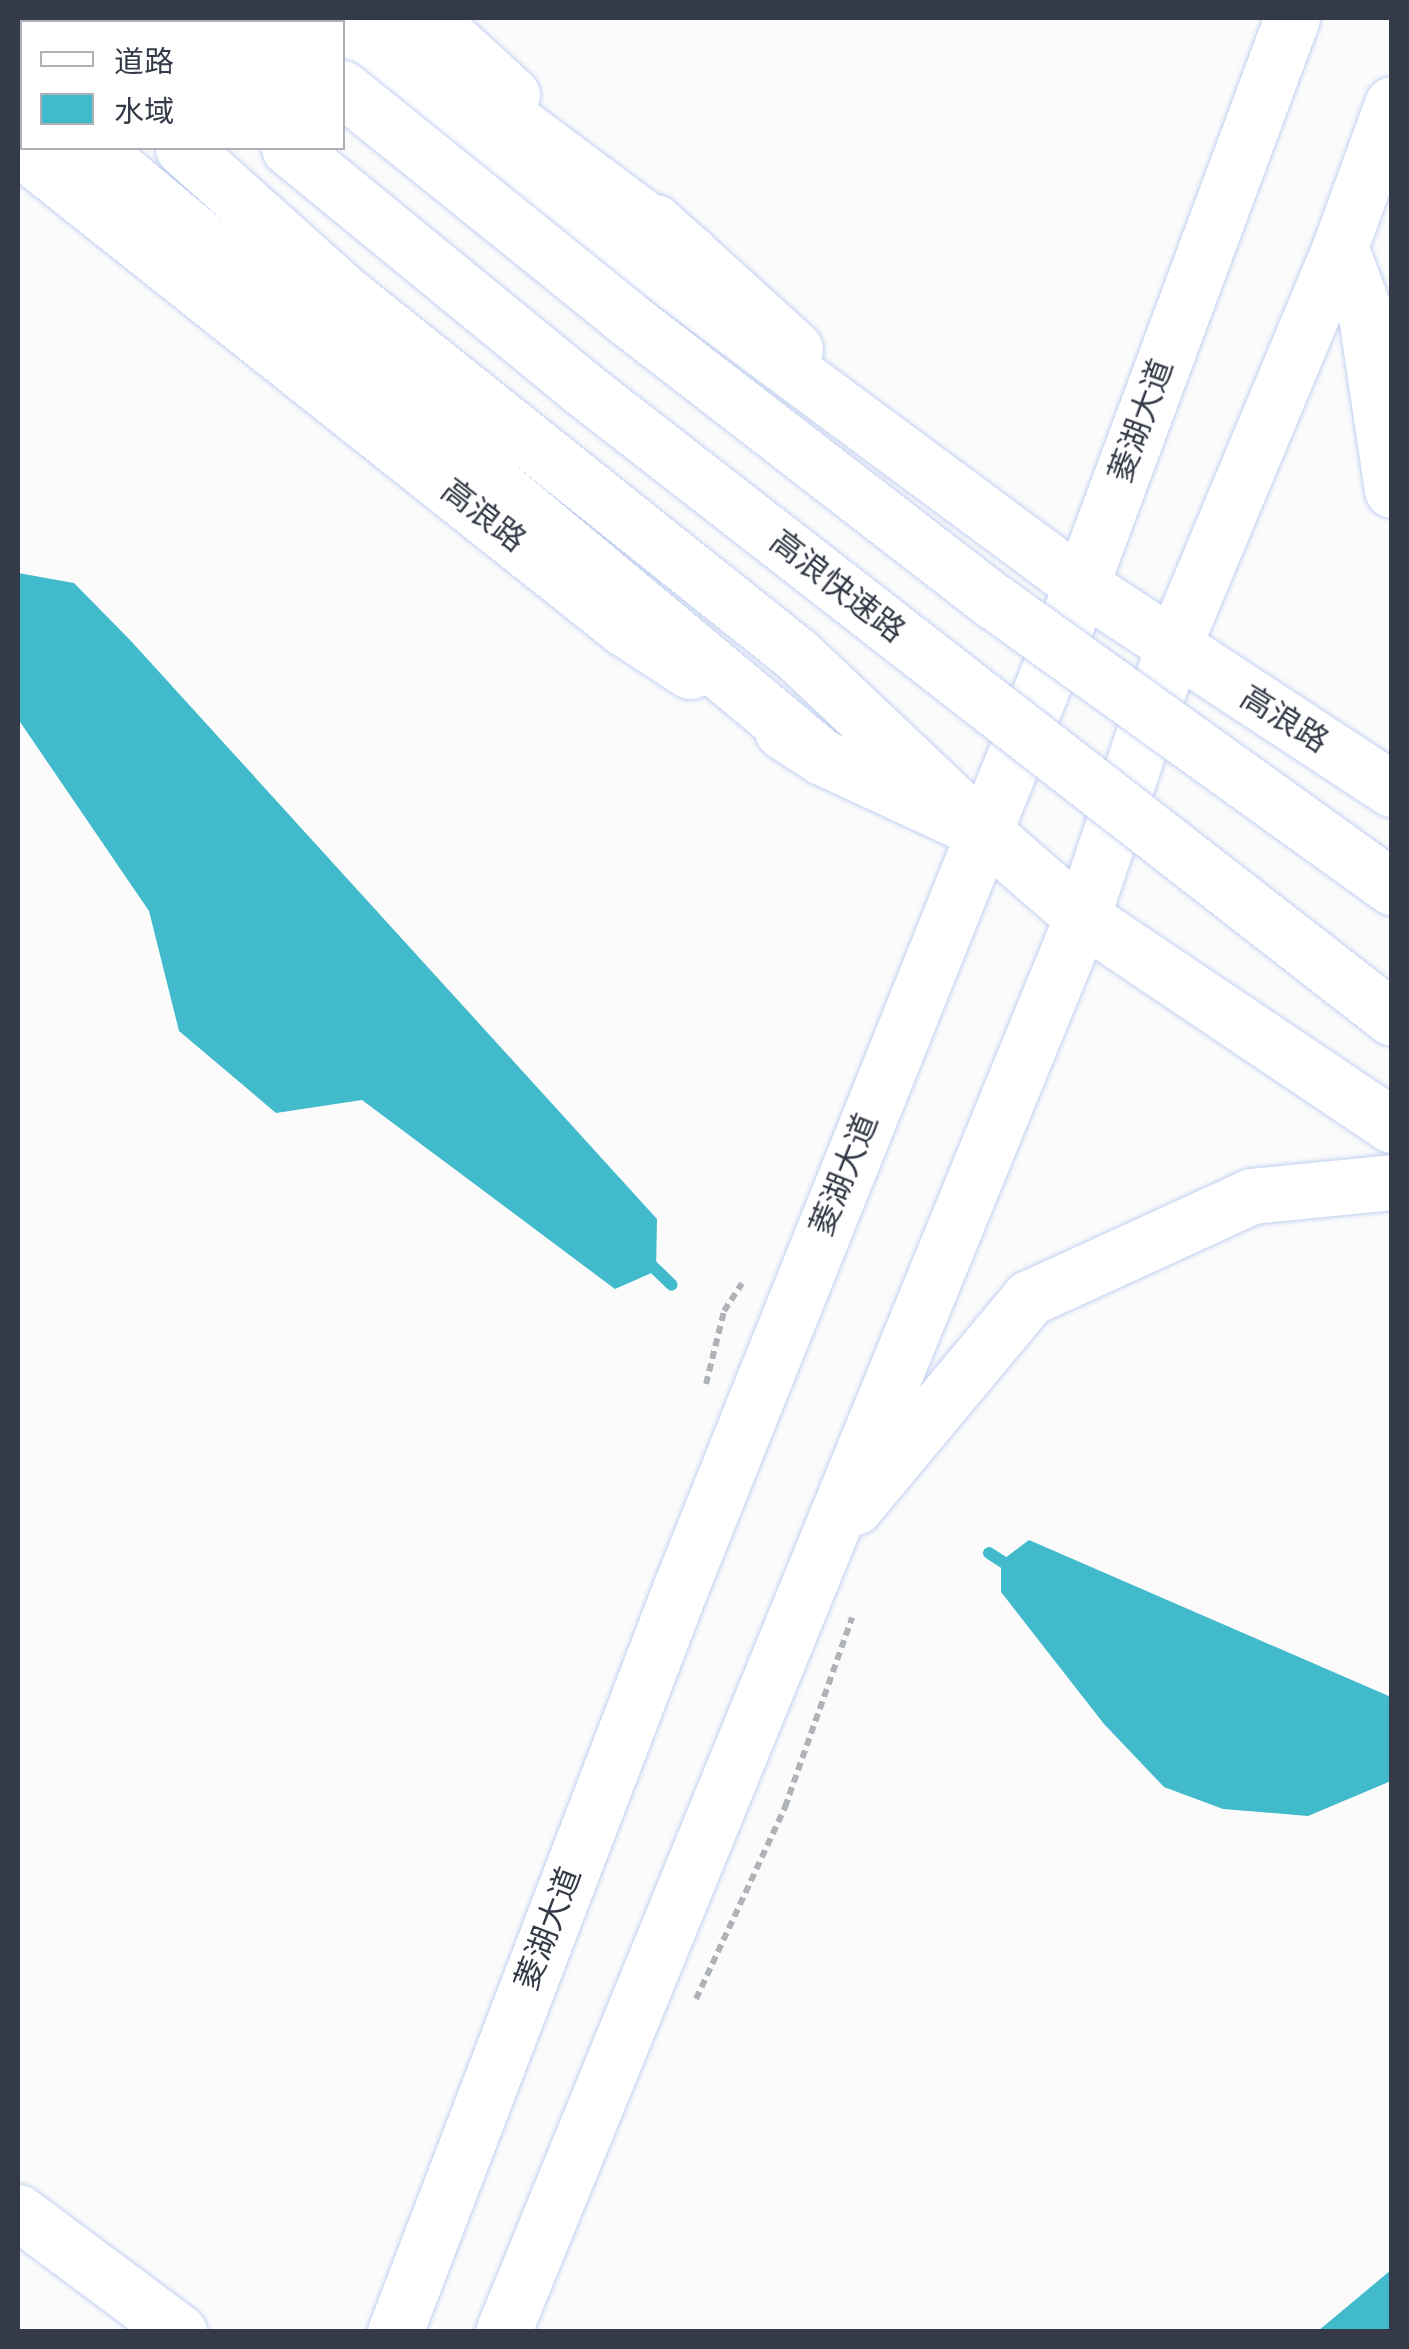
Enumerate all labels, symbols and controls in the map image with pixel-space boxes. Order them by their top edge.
legend [20,20,345,150]
text: 道路 [114,44,174,80]
text: 水域 [114,94,174,130]
street label: 菱湖大道 [1102,354,1182,488]
street label: 高浪路 [433,471,533,561]
street label: 高浪快速路 [762,523,912,651]
street label: 高浪路 [1233,678,1335,762]
street label: 菱湖大道 [803,1108,887,1242]
street label: 菱湖大道 [508,1862,590,1996]

